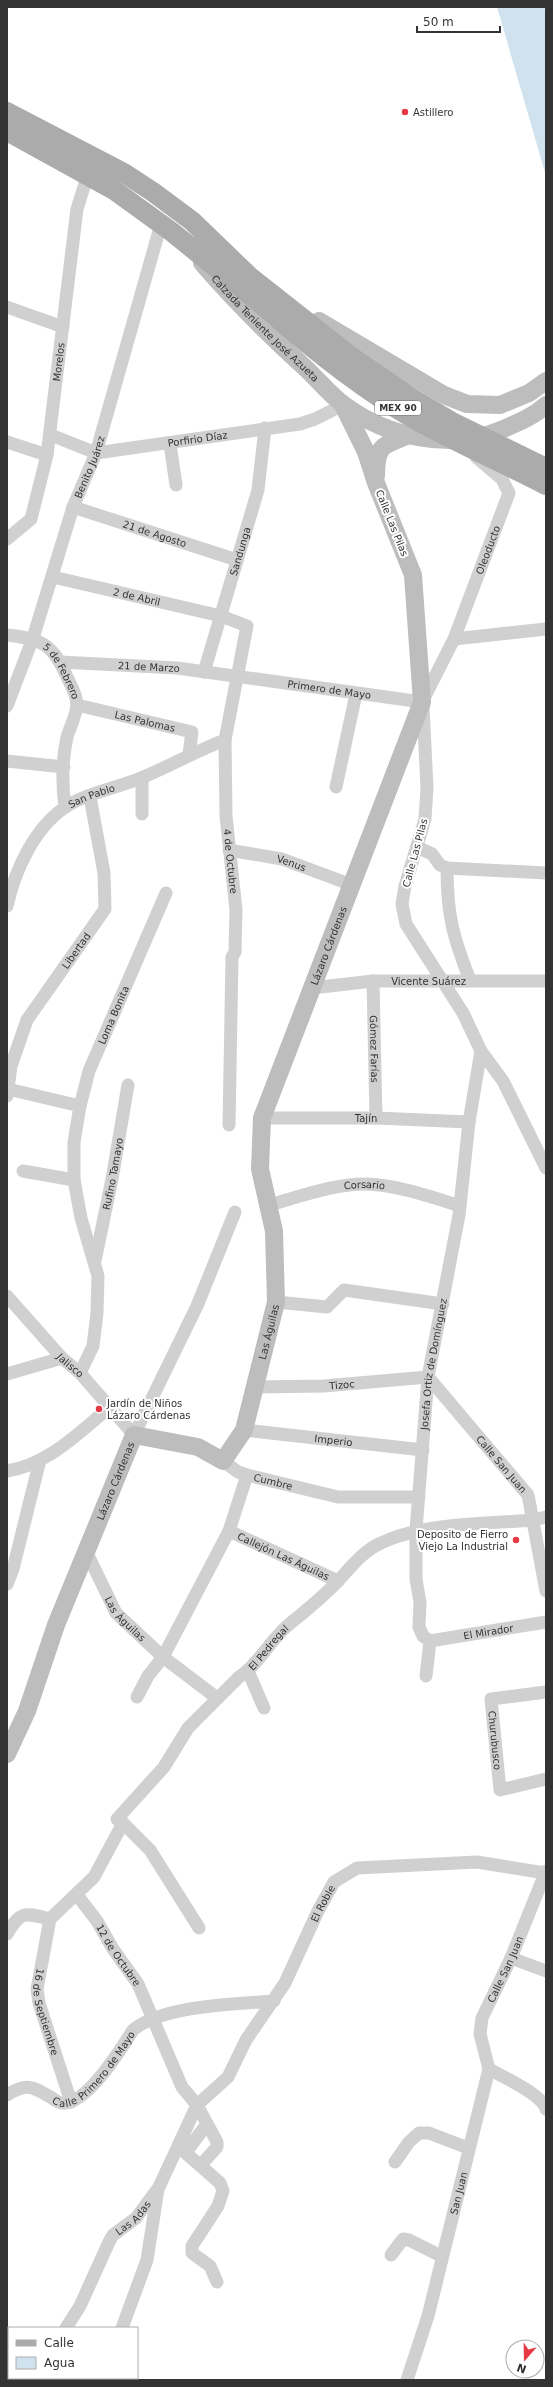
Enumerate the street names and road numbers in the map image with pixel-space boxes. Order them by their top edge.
street label: Calzada Teniente José Azueta [210,273,321,384]
street label: Morelos [51,342,66,382]
road number: MEX 90 [375,401,421,415]
street label: Porfirio Díaz [167,429,228,448]
street label: Benito Juárez [72,435,106,500]
street label: Calle Las Pilas [374,488,410,558]
street label: 21 de Agosto [122,518,188,549]
street label: Oleoducto [473,524,502,576]
street label: Sandunga [227,525,252,577]
street label: 2 de Abril [112,586,161,607]
street label: 5 de Febrero [41,641,82,700]
street label: 21 de Marzo [118,659,180,674]
street label: Primero de Mayo [287,678,372,700]
street label: Las Palomas [114,709,177,733]
street label: San Pablo [66,782,116,810]
street label: Calle Las Pilas [401,817,429,889]
street label: 4 de Octubre [222,828,240,894]
street label: Venus [276,853,308,873]
street label: Lázaro Cárdenas [308,905,348,987]
street label: Libertad [59,930,92,971]
street label: Vicente Suárez [391,976,466,987]
street label: Loma Bonita [96,984,131,1046]
street label: Gómez Farías [368,1015,381,1083]
street label: Tajín [354,1113,377,1124]
street label: Rufino Tamayo [100,1137,124,1211]
street label: Corsario [343,1178,386,1191]
street label: Josefa Ortiz de Domínguez [418,1297,448,1431]
street label: Las Águilas [256,1303,281,1361]
street label: Jalisco [54,1350,86,1379]
street label: Tizoc [328,1378,355,1391]
street label: Imperio [314,1432,353,1448]
street label: Calle San Juan [474,1433,529,1495]
street label: Lázaro Cárdenas [94,1440,136,1522]
street label: Cumbre [253,1471,294,1491]
street label: Callejón Las Águilas [236,1530,331,1582]
street label: Las Águilas [103,1594,148,1643]
street label: El Pedregal [246,1622,290,1672]
street label: El Mirador [462,1622,515,1641]
street label: Churubusco [487,1710,504,1771]
street label: El Roble [308,1883,337,1924]
street label: 12 de Octubre [94,1922,143,1988]
street label: Calle San Juan [485,1934,525,2004]
street label: 16 de Septiembre [31,1967,61,2056]
street label: Calle Primero de Mayo [50,2029,136,2109]
street label: San Juan [448,2170,469,2216]
street label: Las Adas [113,2198,152,2237]

